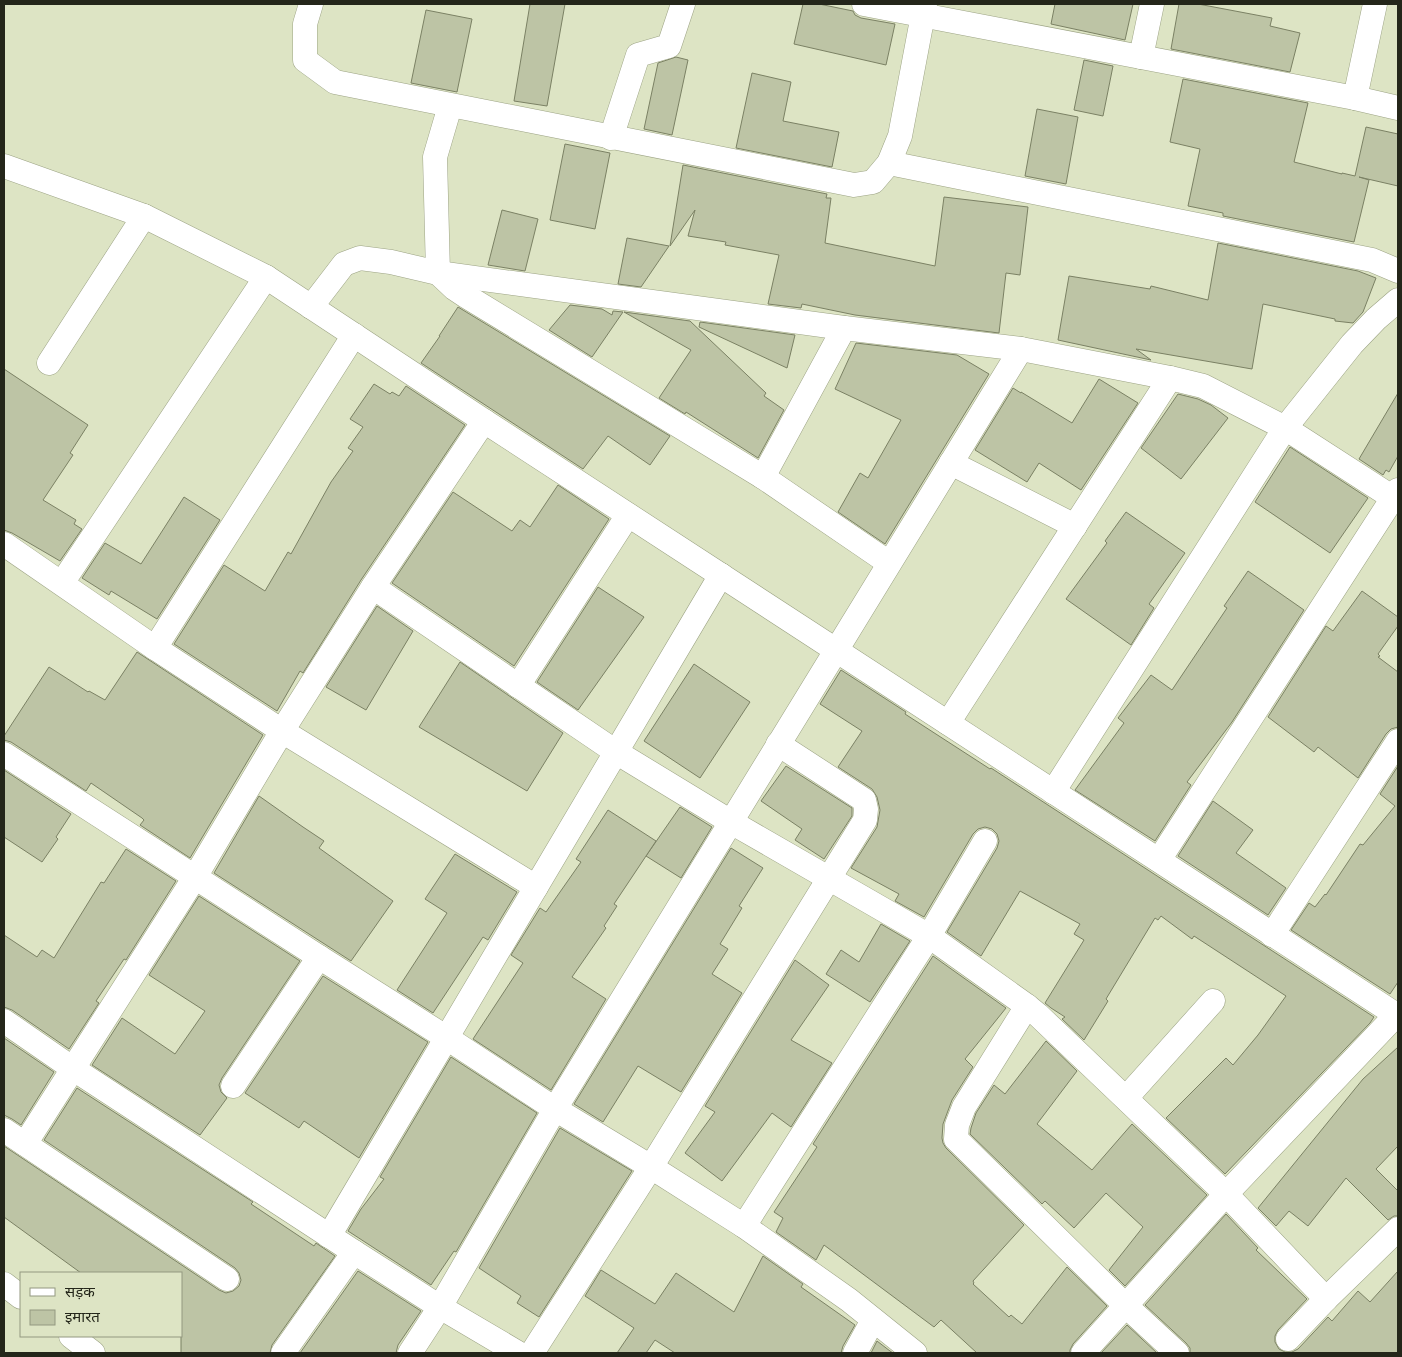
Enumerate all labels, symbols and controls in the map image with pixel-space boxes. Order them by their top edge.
legend [20,1272,182,1337]
text: सड़क [65,1281,95,1301]
text: इमारत [65,1306,100,1326]

